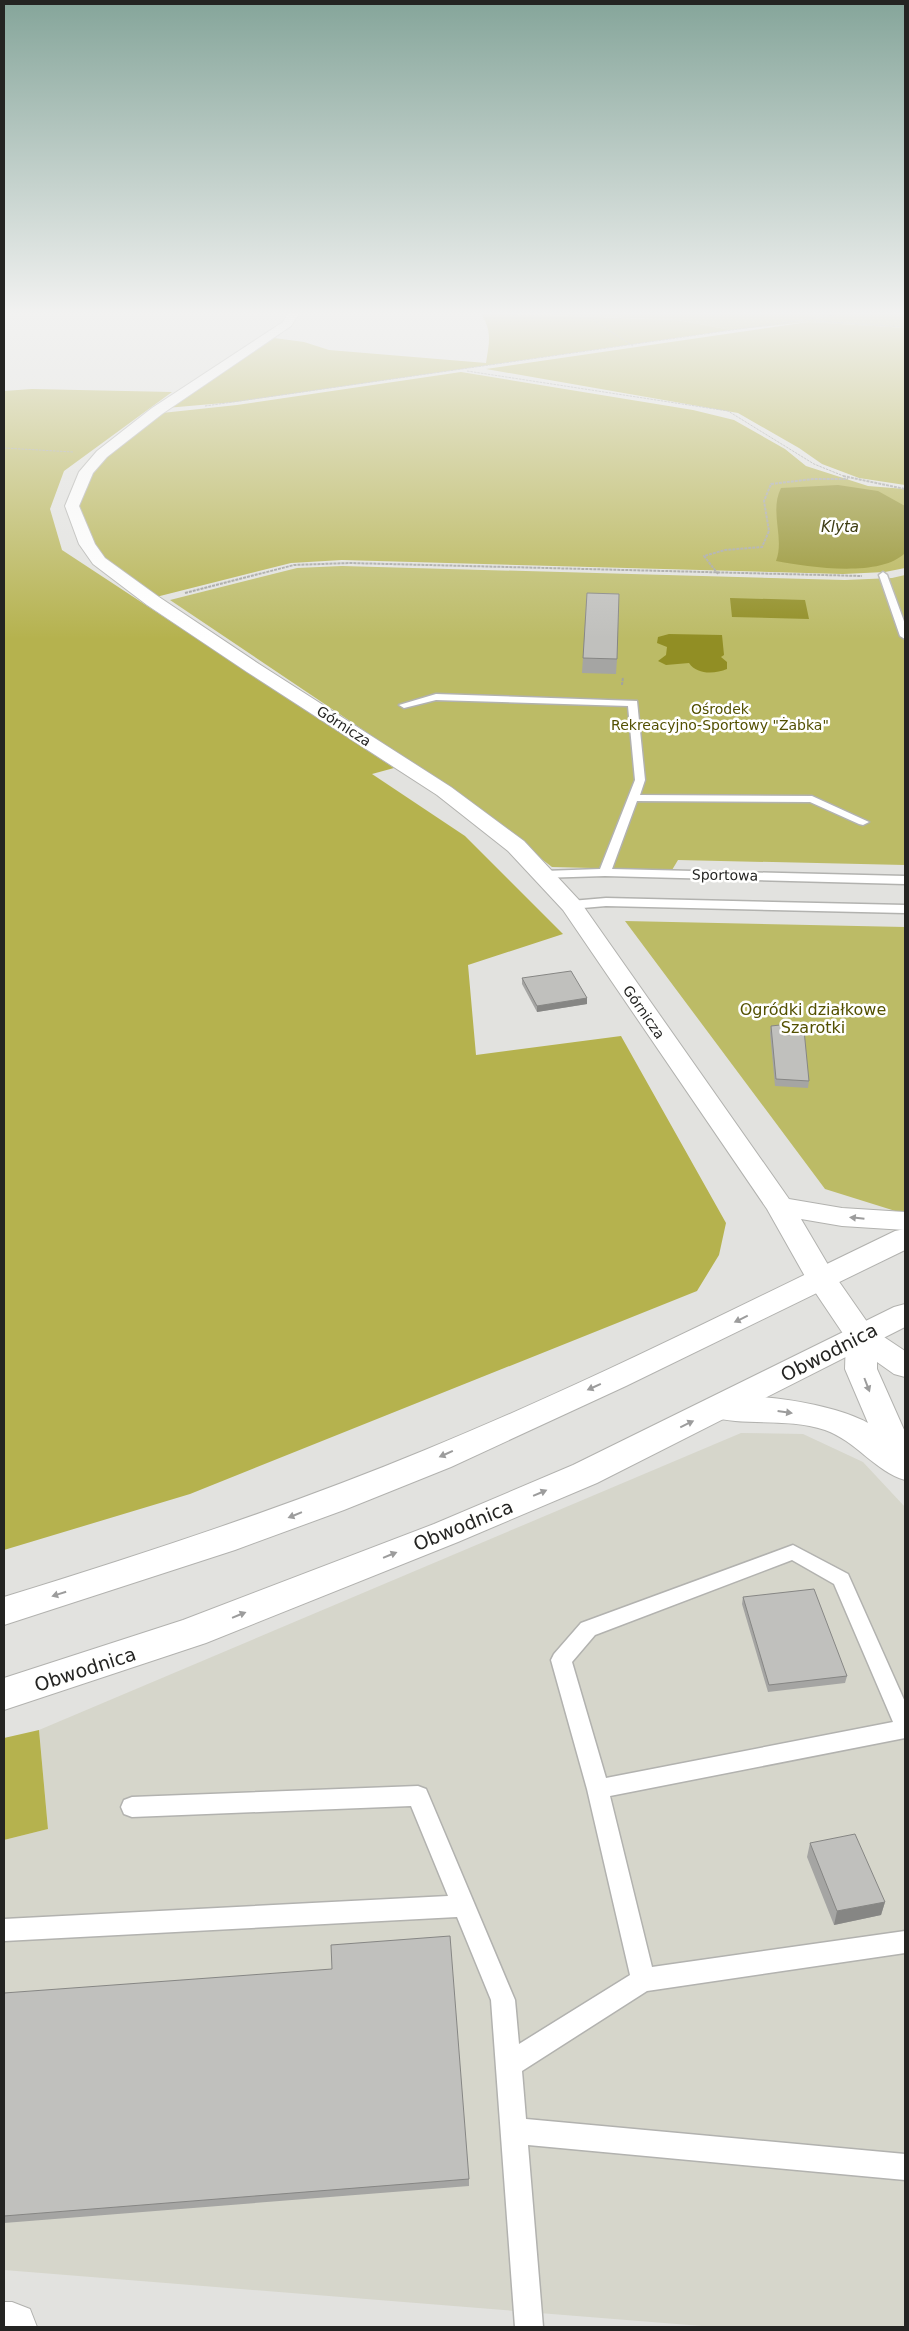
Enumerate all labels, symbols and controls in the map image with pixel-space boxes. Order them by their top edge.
water label: Klyta [821,518,859,536]
park label: Ośrodek Rekreacyjno-Sportowy "Żabka" [611,701,829,733]
street label: Górnicza [314,703,374,749]
street label: Sportowa [692,866,758,884]
street label: Górnicza [620,982,668,1042]
park label: Ogródki działkowe Szarotki [740,1000,886,1037]
one-way arrow [848,1214,864,1222]
one-way arrow [734,1315,749,1323]
street label: Obwodnica [777,1318,881,1386]
one-way arrow [864,1377,872,1392]
one-way arrow [587,1383,601,1391]
one-way arrow [778,1409,794,1417]
one-way arrow [680,1420,694,1428]
one-way arrow [439,1451,453,1459]
one-way arrow [533,1489,548,1497]
street label: Obwodnica [410,1495,516,1555]
one-way arrow [288,1511,302,1519]
one-way arrow [383,1551,398,1559]
one-way arrow [51,1591,66,1599]
one-way arrow [232,1610,246,1618]
street label: Obwodnica [31,1642,139,1696]

